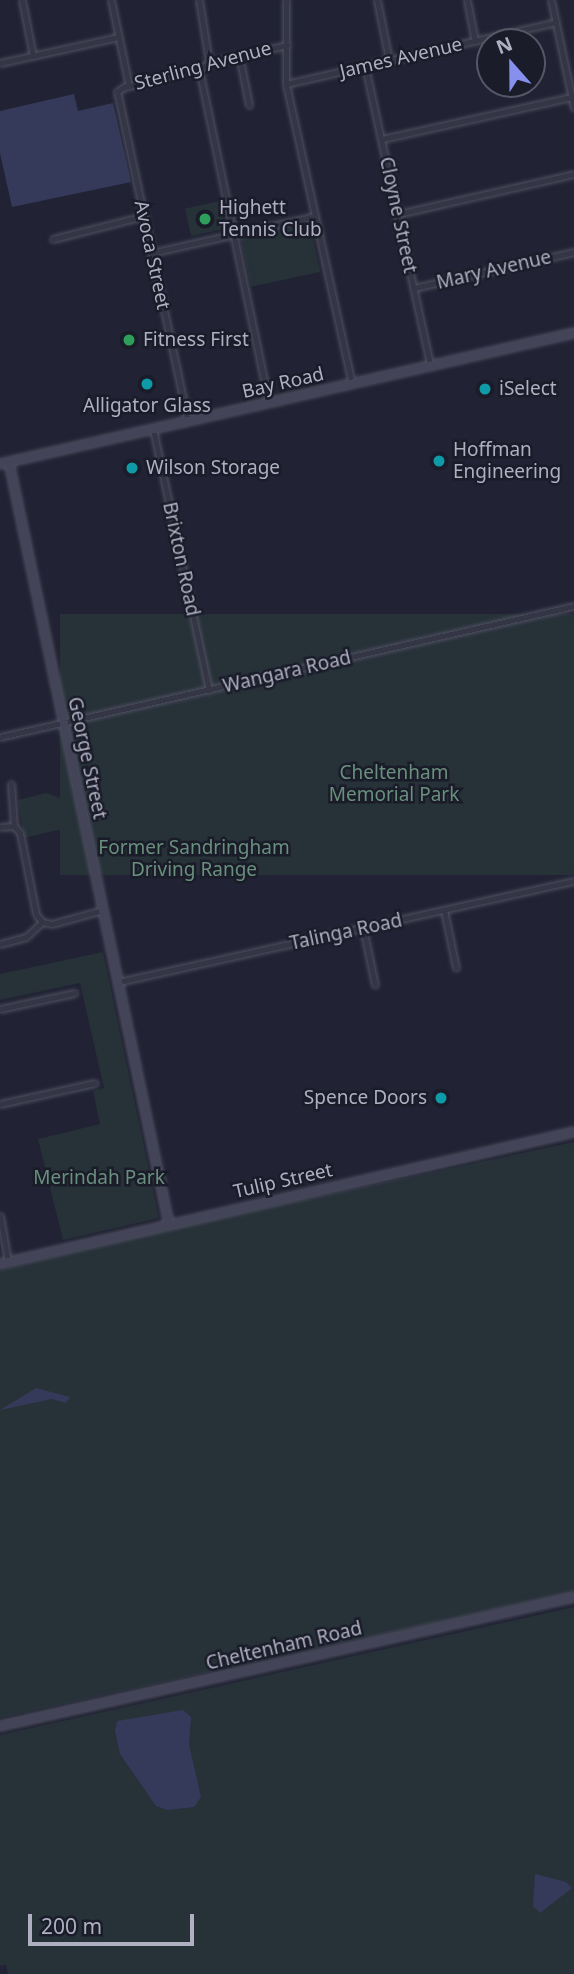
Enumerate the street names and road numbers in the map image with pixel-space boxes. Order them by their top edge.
street label: James Avenue [337,33,465,83]
street label: Sterling Avenue [132,37,274,95]
street label: Cloyne Street [375,155,421,275]
street label: Avoca Street [129,198,175,312]
street label: Mary Avenue [434,246,554,294]
street label: Bay Road [240,363,326,403]
street label: Brixton Road [158,500,204,618]
street label: Wangara Road [221,646,353,698]
street label: George Street [63,695,111,821]
street label: Talinga Road [288,909,404,955]
street label: Tulip Street [231,1159,335,1203]
street label: Cheltenham Road [204,1617,364,1675]

